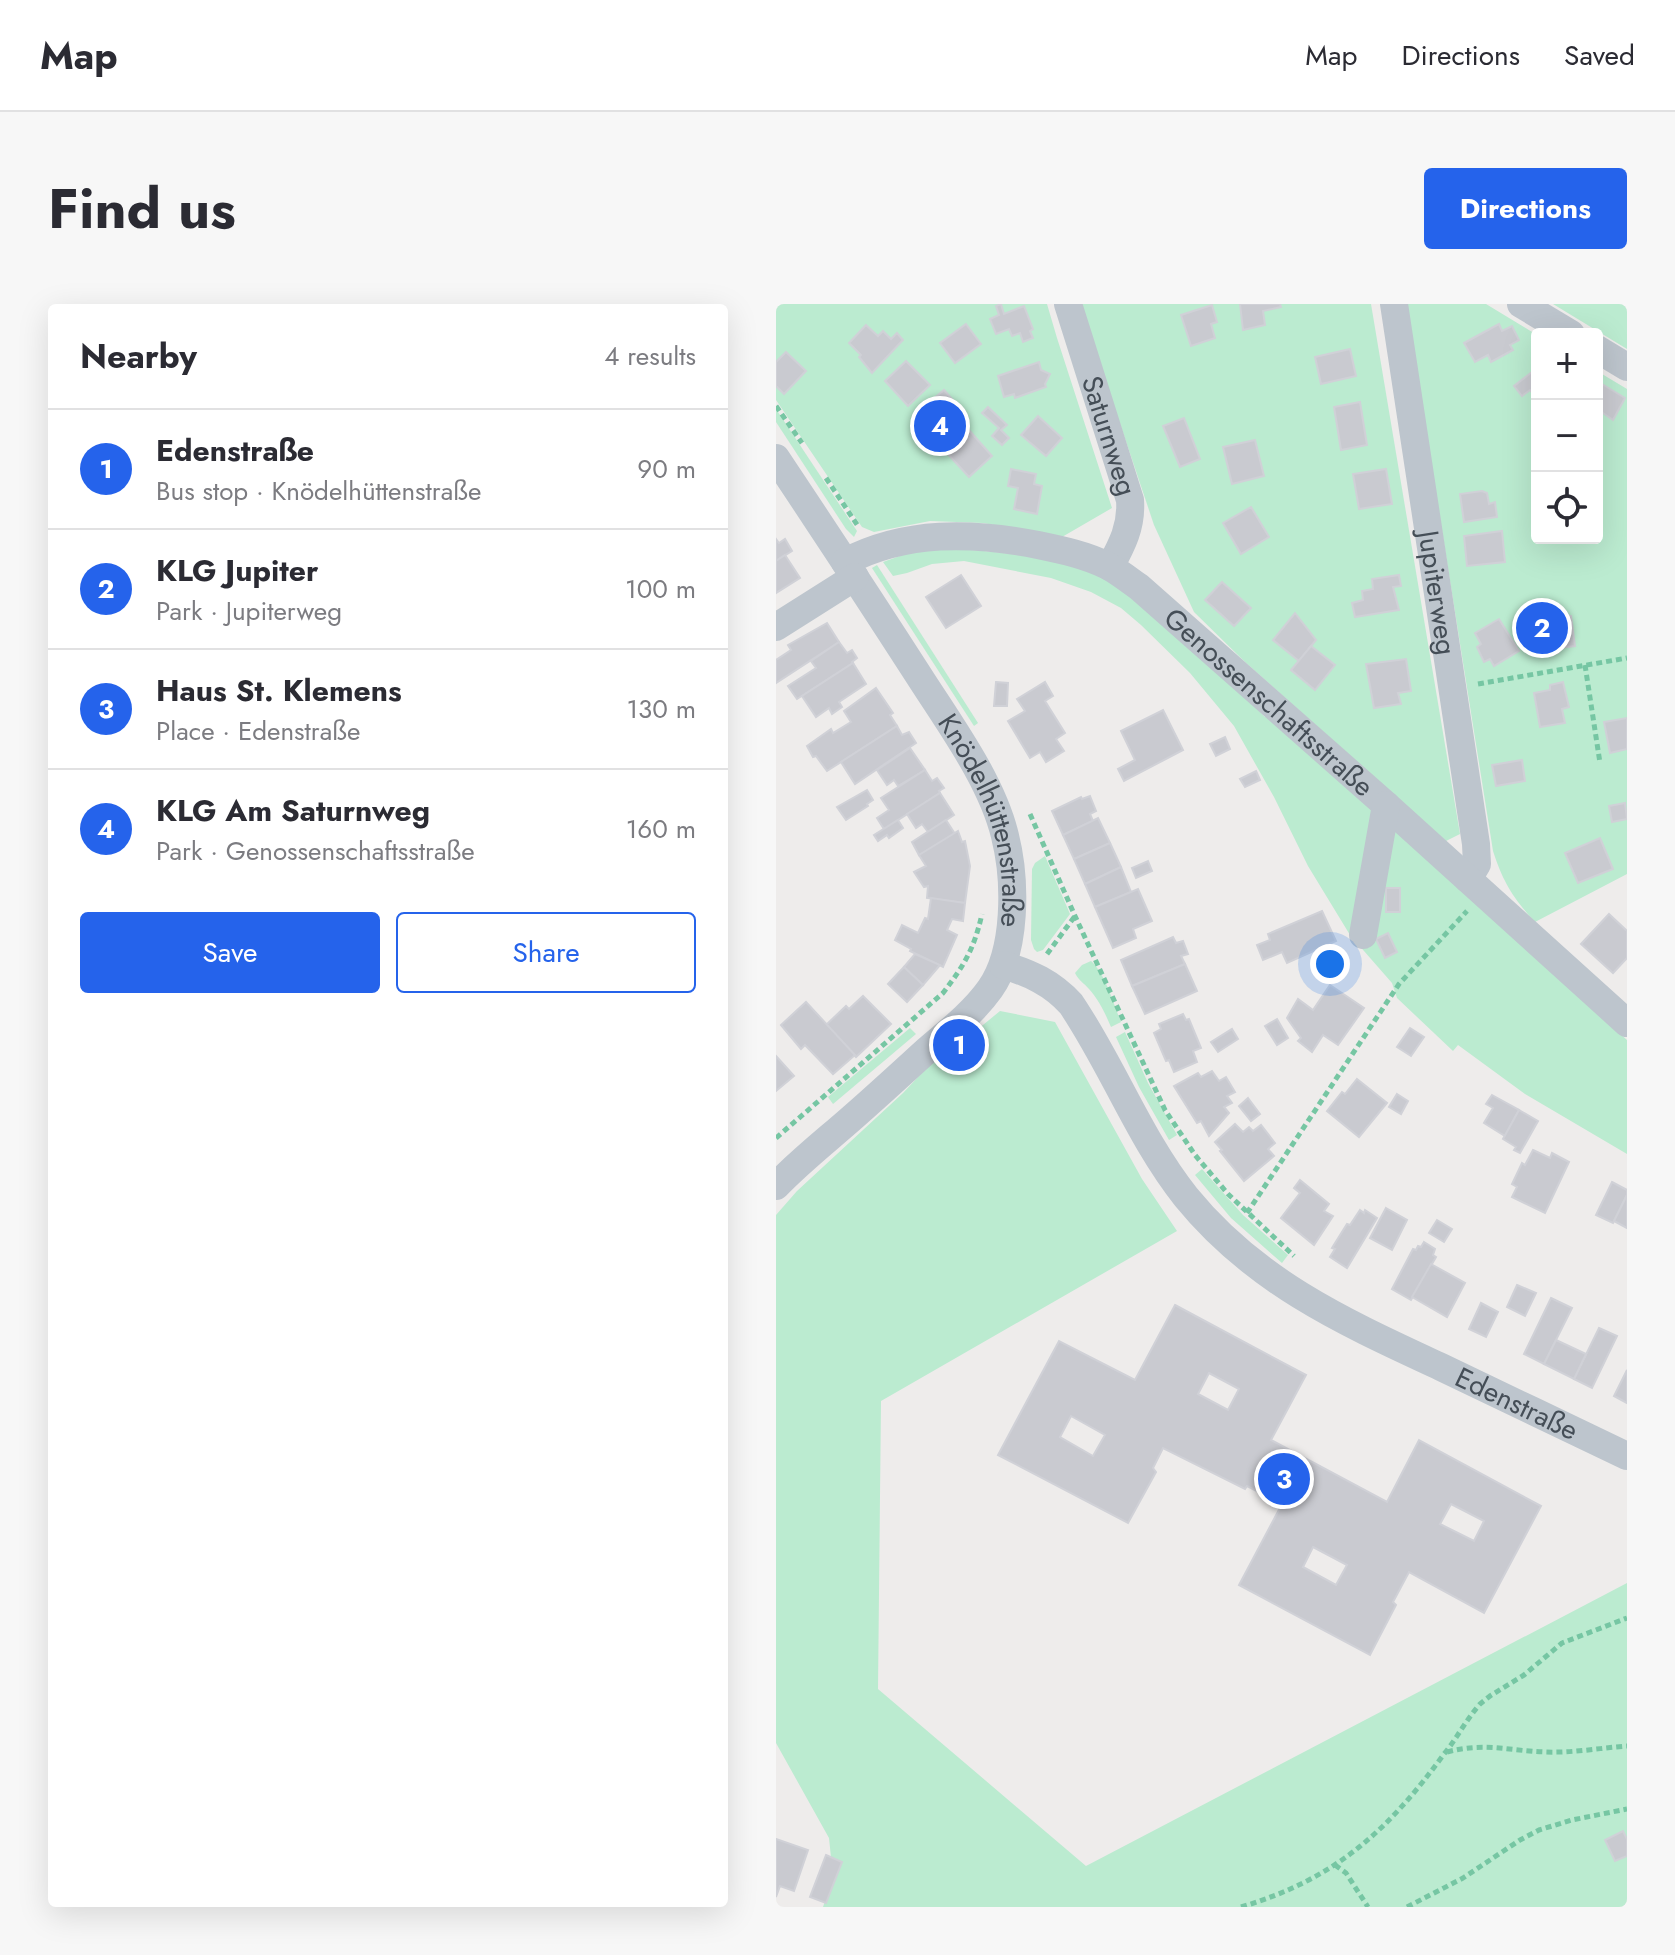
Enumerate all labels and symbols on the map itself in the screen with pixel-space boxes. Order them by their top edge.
street label: Saturnweg [1071,371,1148,501]
pin: 4 [914,396,966,456]
street label: Jupiterweg [1408,524,1468,658]
street label: Genossenschaftsstraße [1155,598,1383,806]
pin: 2 [1516,598,1568,658]
street label: Knödelhüttenstraße [928,705,1033,929]
your location [1310,944,1350,984]
pin: 1 [933,1015,985,1075]
street label: Edenstraße [1449,1356,1585,1450]
pin: 3 [1258,1449,1310,1509]

